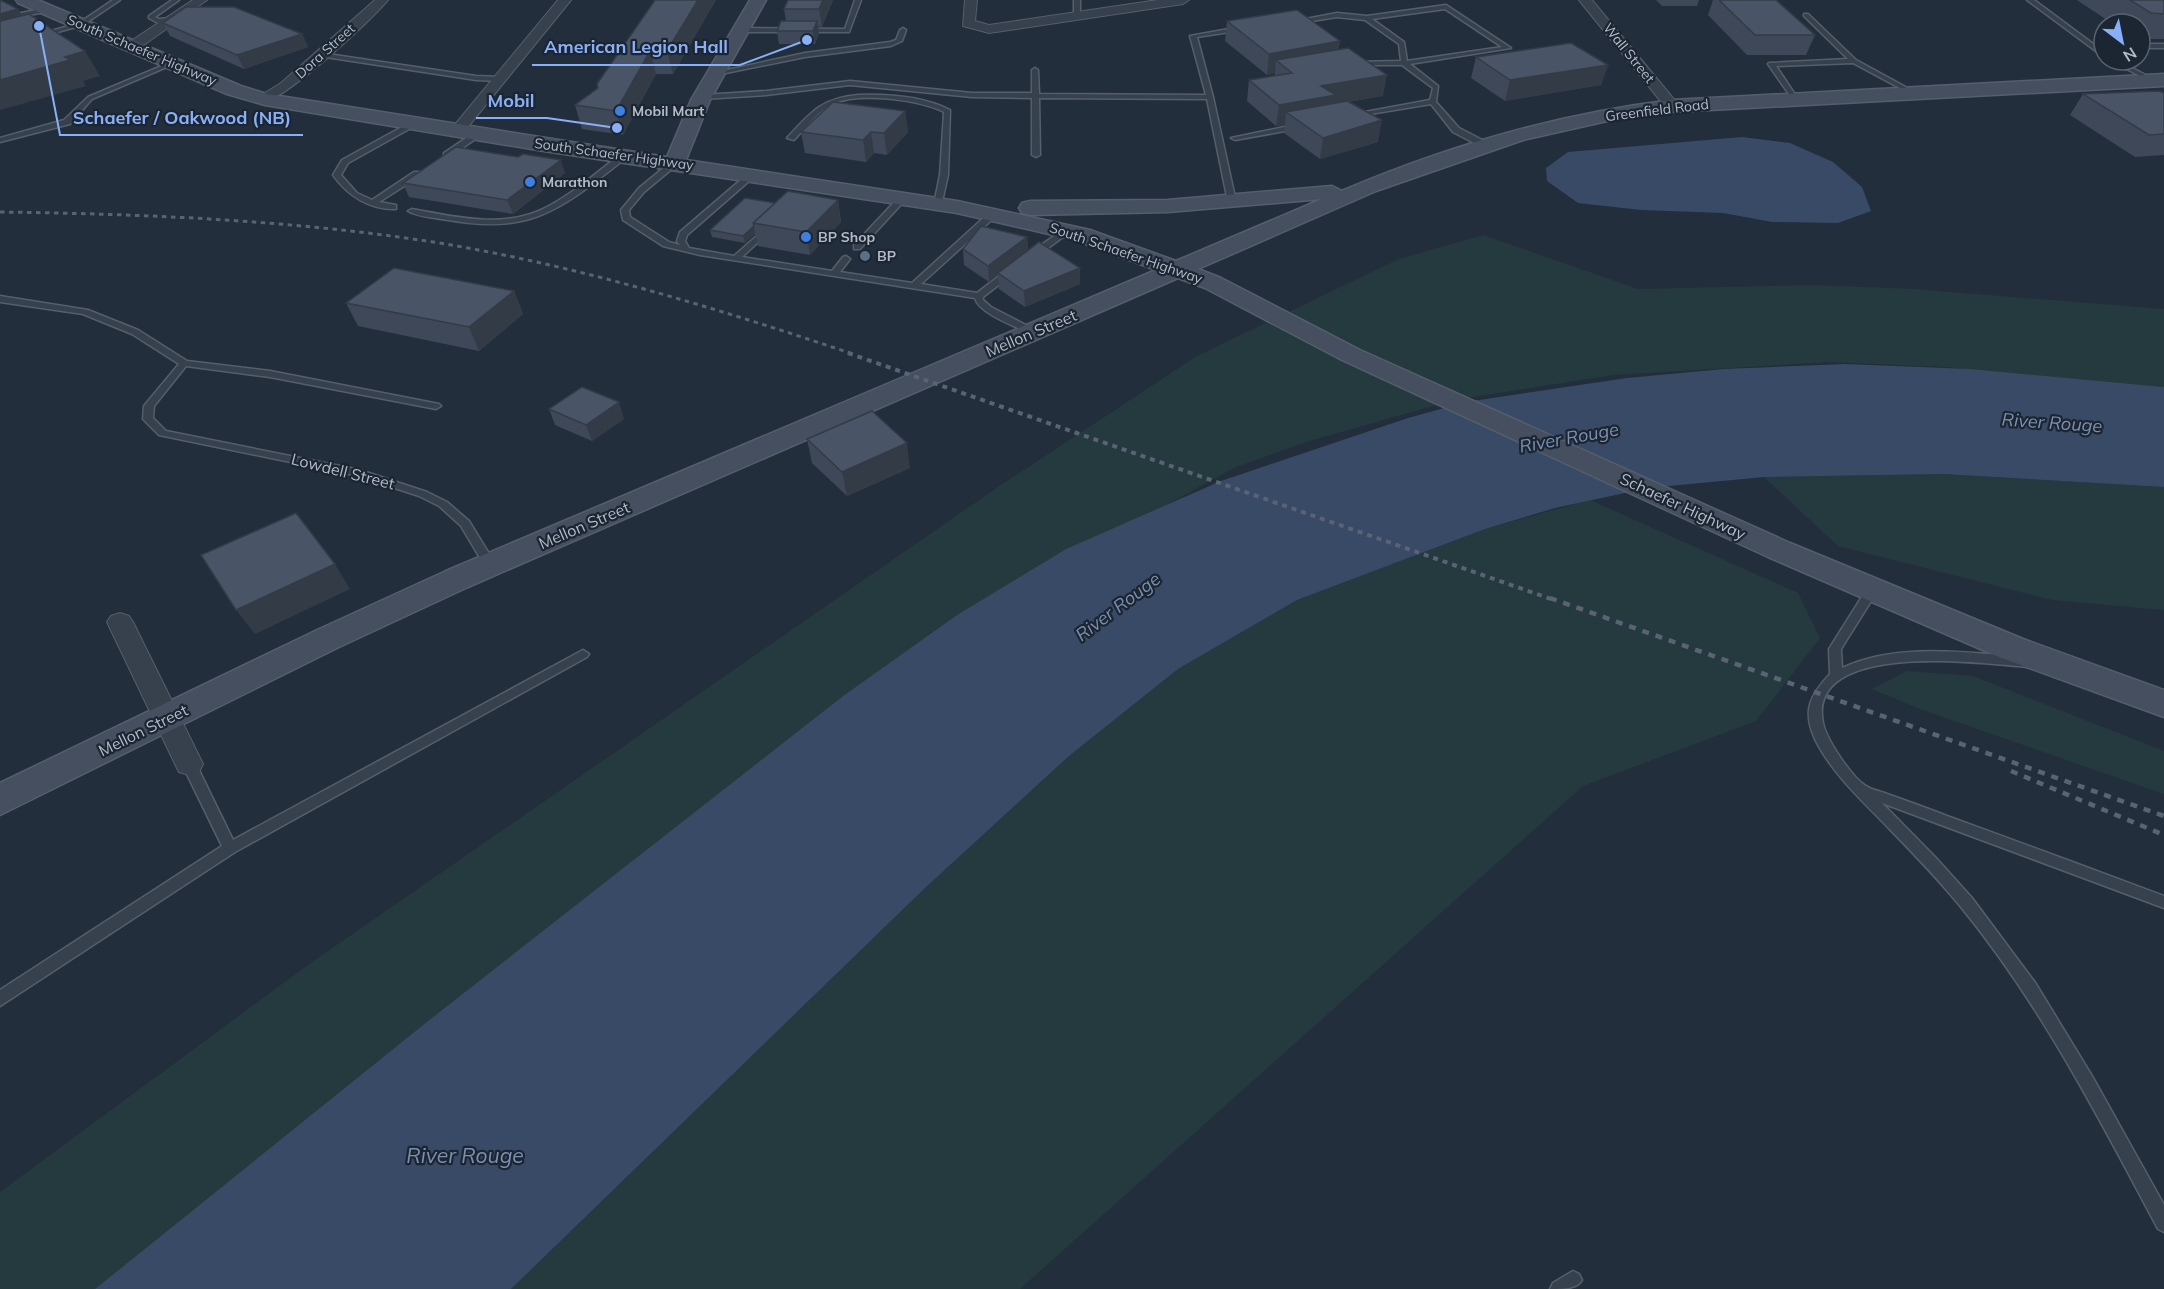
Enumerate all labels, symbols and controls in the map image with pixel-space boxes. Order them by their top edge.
street label: South Schaefer Highway [65,10,220,90]
north arrow [2092,12,2152,72]
street label: Dora Street [291,19,359,83]
street label: Wall Street [1599,19,1659,87]
callout: American Legion Hall [532,29,740,65]
text: American Legion Hall [544,35,728,58]
text: N [2120,43,2140,66]
callout: Mobil [476,82,547,118]
text: Mobil [488,89,534,112]
street label: Greenfield Road [1604,95,1710,125]
callout: Schaefer / Oakwood (NB) [60,99,303,135]
place label: Mobil Mart [632,102,705,120]
marker: Mobil Mart [613,104,627,118]
text: Schaefer / Oakwood (NB) [73,106,291,129]
street label: South Schaefer Highway [533,134,695,174]
place label: Marathon [542,173,607,191]
marker: Marathon [523,175,537,189]
street label: South Schaefer Highway [1047,218,1205,288]
place label: BP Shop [818,228,876,246]
marker: BP Shop [799,230,813,244]
place label: BP [877,247,896,265]
marker: BP [858,249,872,263]
street label: Mellon Street [982,305,1080,361]
water label: River Rouge [2001,408,2103,438]
water label: River Rouge [1517,417,1621,458]
street label: Lowdell Street [289,448,397,494]
street label: Schaefer Highway [1617,468,1749,544]
street label: Mellon Street [535,497,633,553]
water label: River Rouge [1071,567,1165,646]
street label: Mellon Street [95,700,191,760]
water label: River Rouge [406,1142,524,1168]

